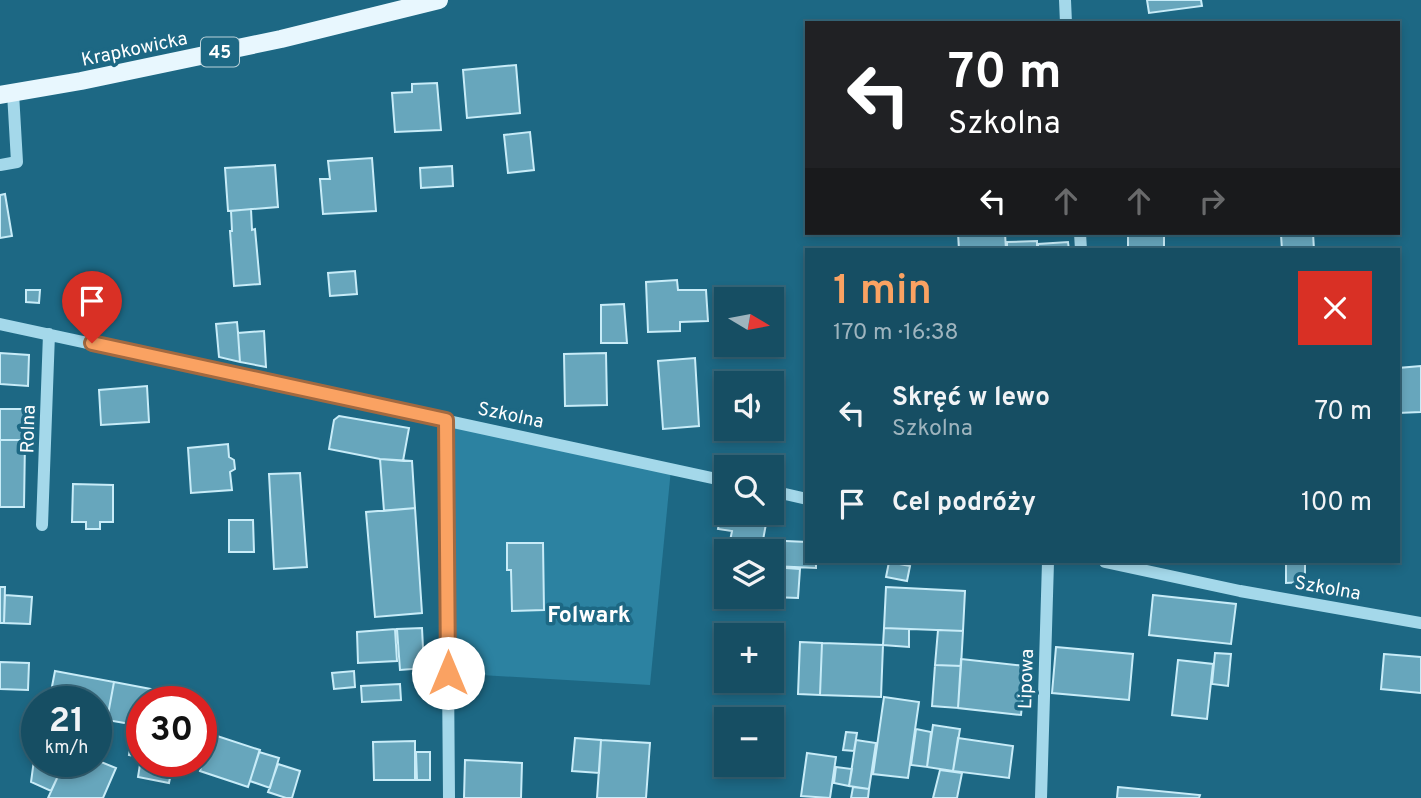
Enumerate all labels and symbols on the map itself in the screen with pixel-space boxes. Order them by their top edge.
street label: Krapkowicka [79,27,190,73]
road number: 45 [201,38,239,66]
pin [62,271,122,343]
north arrow [714,287,784,357]
street label: Szkolna [475,397,546,435]
street label: Rolna [16,404,42,454]
street label: Szkolna [1293,571,1363,607]
district label: Folwark [547,602,631,631]
position arrow [411,636,485,710]
street label: Lipowa [1014,649,1040,710]
speed limit sign: 30 [126,686,217,777]

